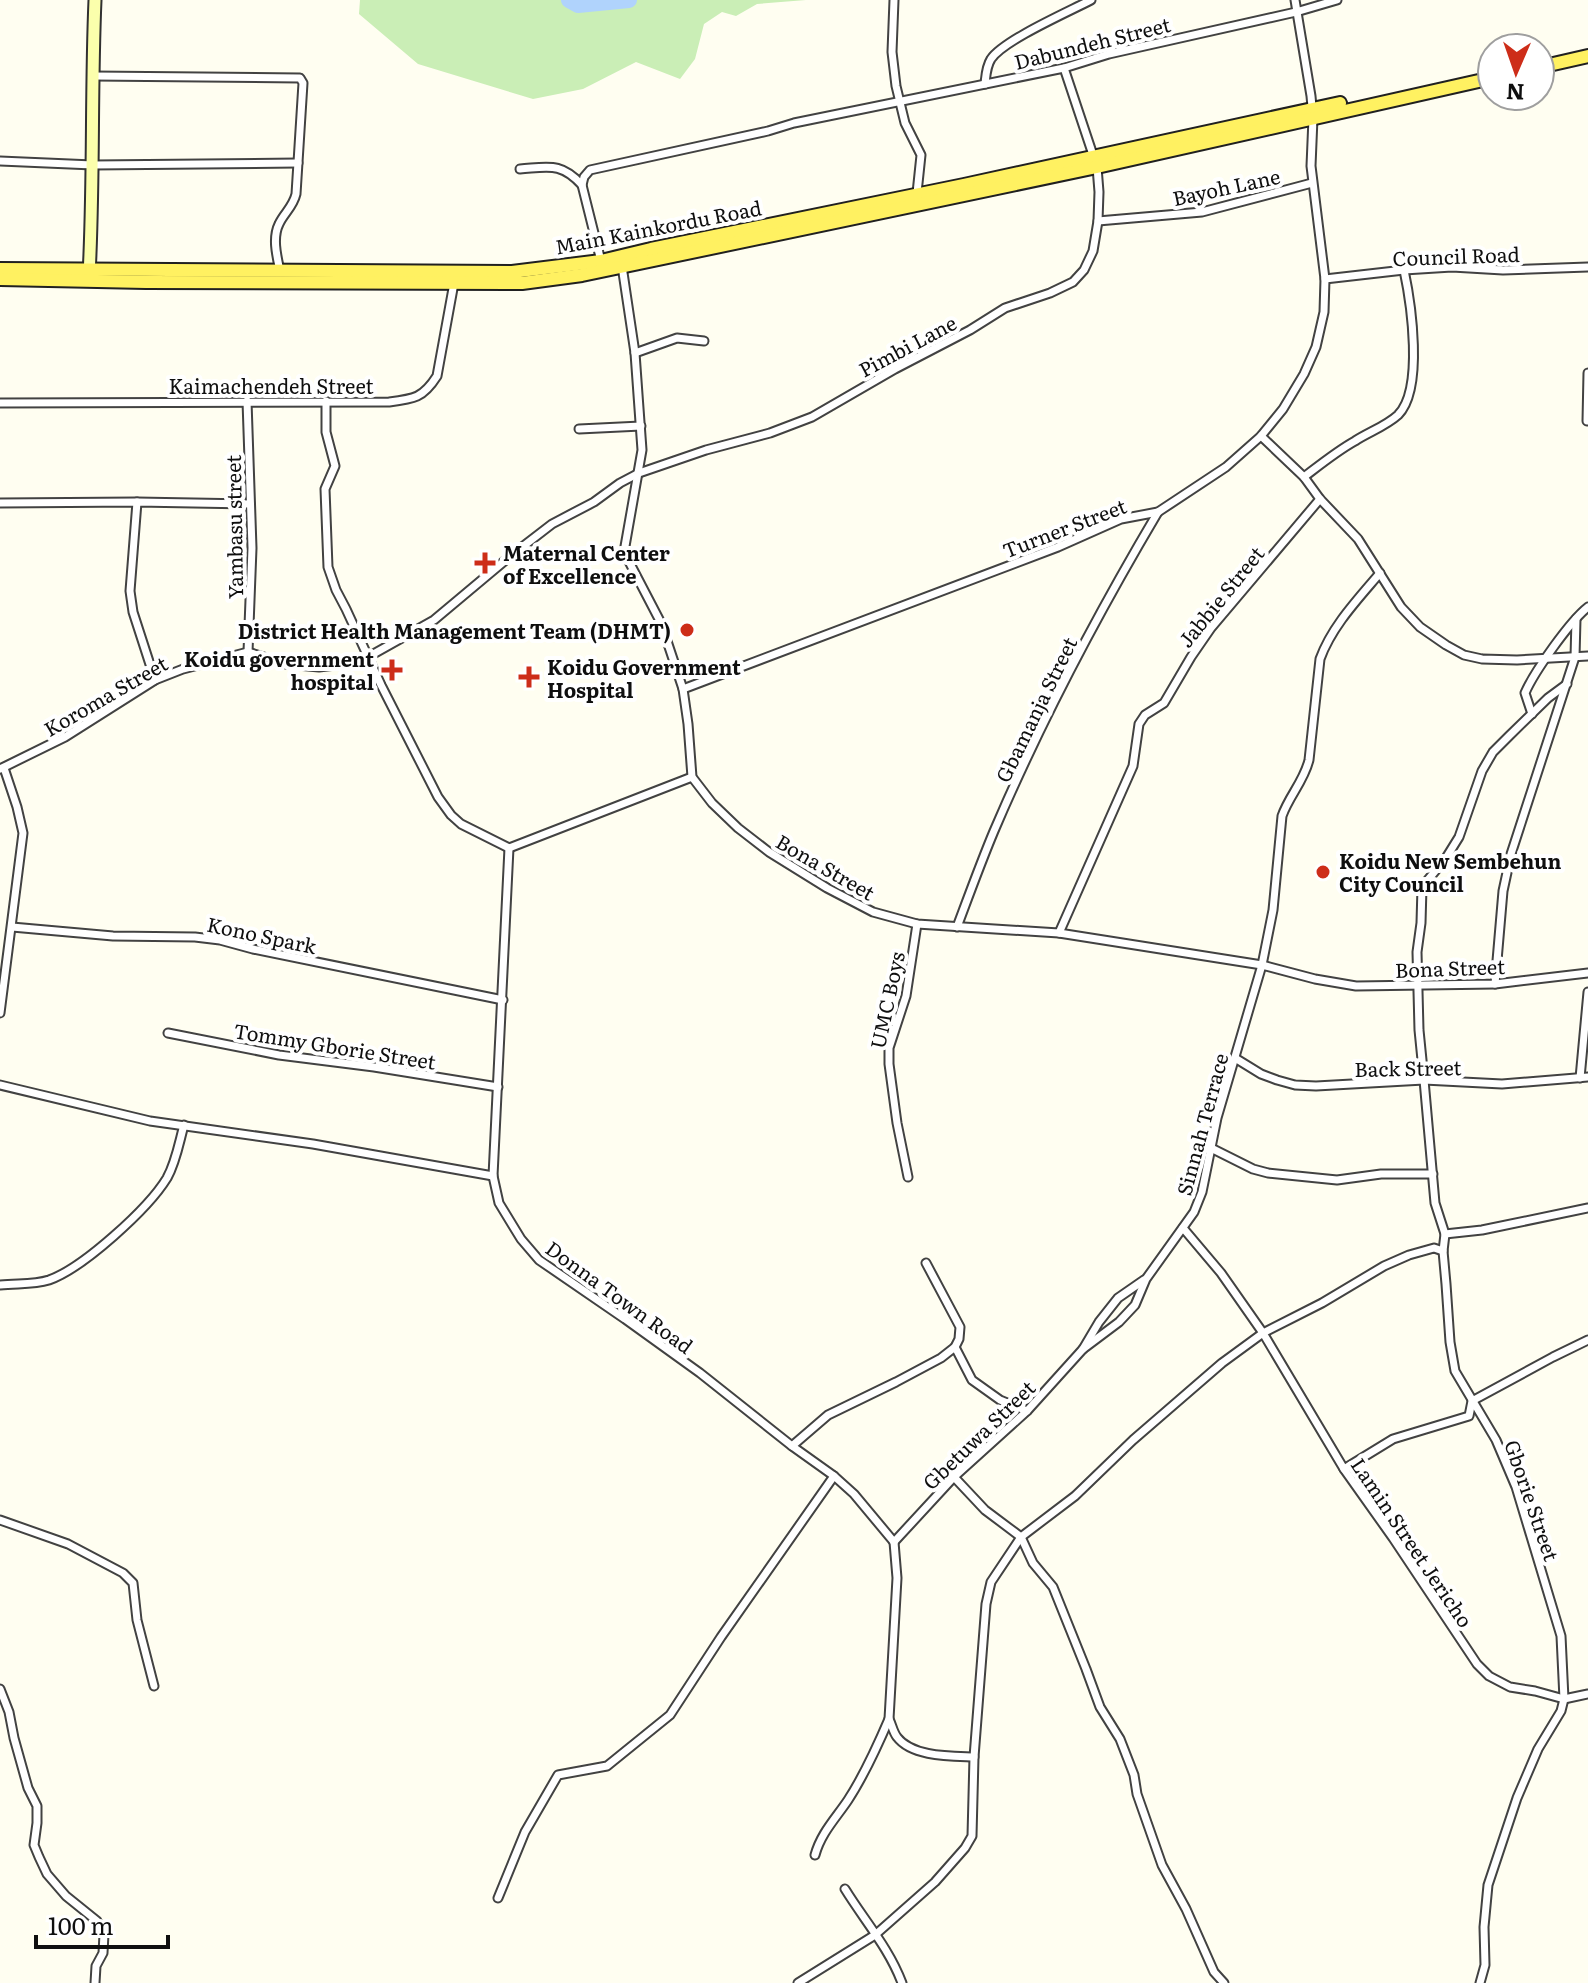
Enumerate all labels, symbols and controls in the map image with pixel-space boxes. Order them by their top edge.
street label: Dabundeh Street [1011,8,1173,76]
north arrow [1476,32,1556,112]
text: N [1505,77,1525,110]
street label: Bayoh Lane [1169,160,1283,212]
street label: Main Kainkordu Road [552,191,764,261]
street label: Council Road [1392,238,1520,272]
street label: Pimbi Lane [853,307,961,383]
street label: Kaimachendeh Street [168,370,374,400]
street label: Yambasu street [217,455,249,599]
street label: Turner Street [998,490,1130,564]
place label: Maternal Center of Excellence [503,537,670,590]
street label: Jabbie Street [1170,539,1270,653]
marker: Maternal Center of Excellence [474,552,496,574]
place label: District Health Management Team (DHMT) [238,615,671,645]
marker: District Health Management Team (DHMT) [678,621,696,639]
street label: Gbamanja Street [987,631,1083,787]
place label: Koidu government hospital [184,643,374,696]
street label: Koroma Street [38,647,172,743]
place label: Koidu Government Hospital [547,651,741,704]
marker: Koidu government hospital [381,659,403,681]
marker: Koidu Government Hospital [518,666,540,688]
street label: Bona Street [771,826,881,906]
place label: Koidu New Sembehun City Council [1339,845,1561,898]
marker: Koidu New Sembehun City Council [1314,863,1332,881]
street label: Kono Spark [205,908,320,960]
street label: UMC Boys [861,949,911,1051]
street label: Bona Street [1395,950,1505,984]
street label: Tommy Gborie Street [232,1014,438,1076]
street label: Sinnah Terrace [1168,1049,1234,1199]
street label: Back Street [1354,1051,1462,1083]
street label: Donna Town Road [540,1232,700,1360]
street label: Gbetuwa Street [915,1372,1041,1496]
street label: Gborie Street [1498,1435,1568,1565]
street label: Lamin Street Jericho [1345,1451,1481,1633]
scale bar [36,1899,168,1949]
text: 100 m [48,1907,114,1942]

